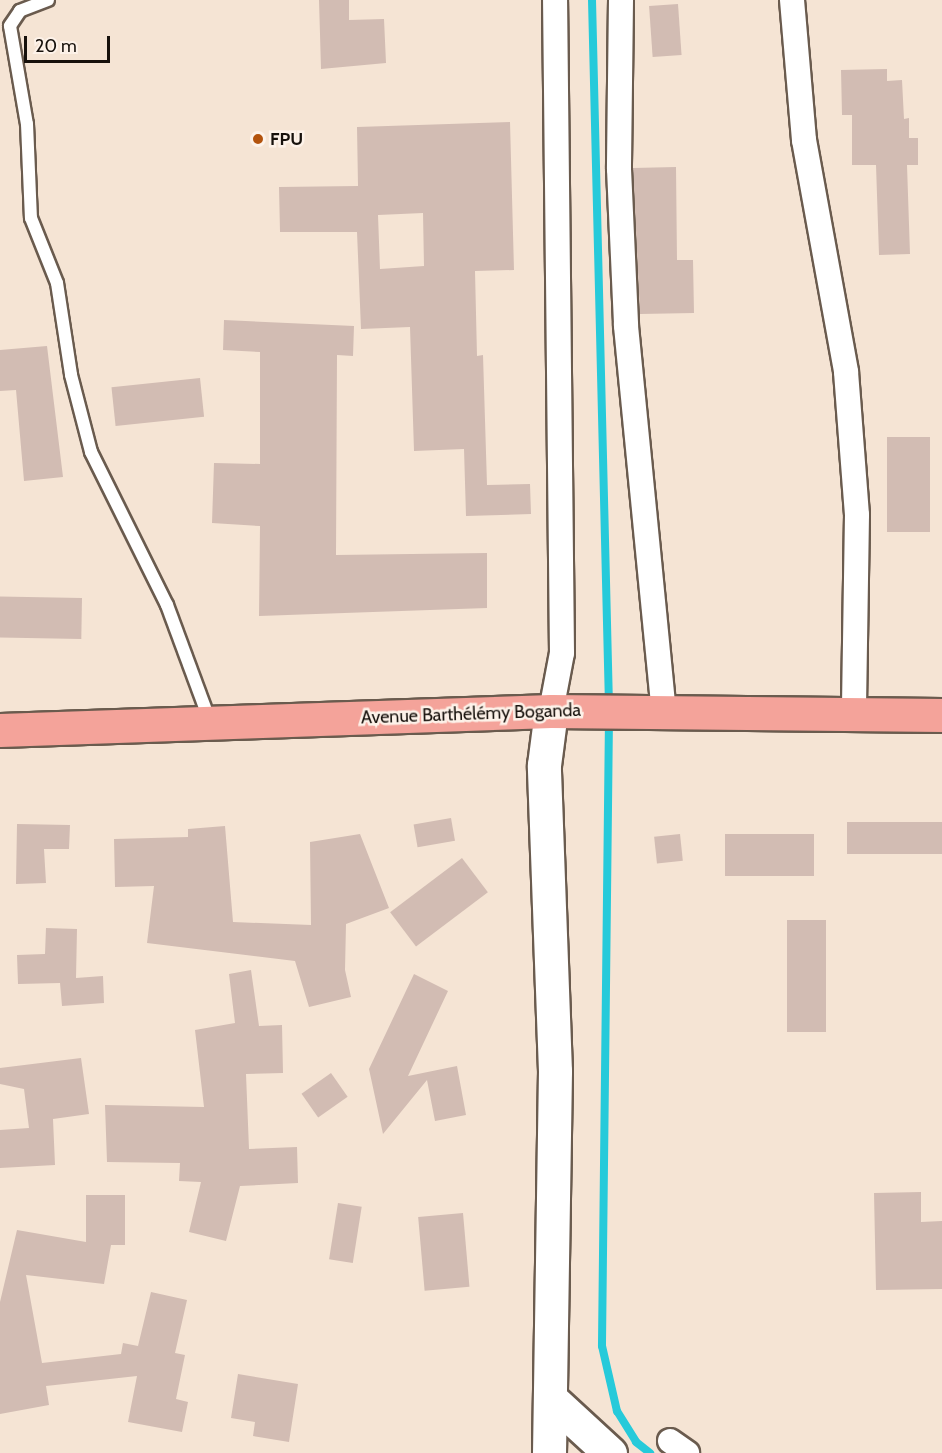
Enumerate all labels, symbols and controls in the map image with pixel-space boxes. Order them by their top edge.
scale bar [27,24,112,62]
text: 20 m [35,35,77,57]
place label: FPU [270,128,303,150]
marker: FPU [251,132,265,146]
street label: Avenue Barthélémy Boganda [361,699,581,729]

